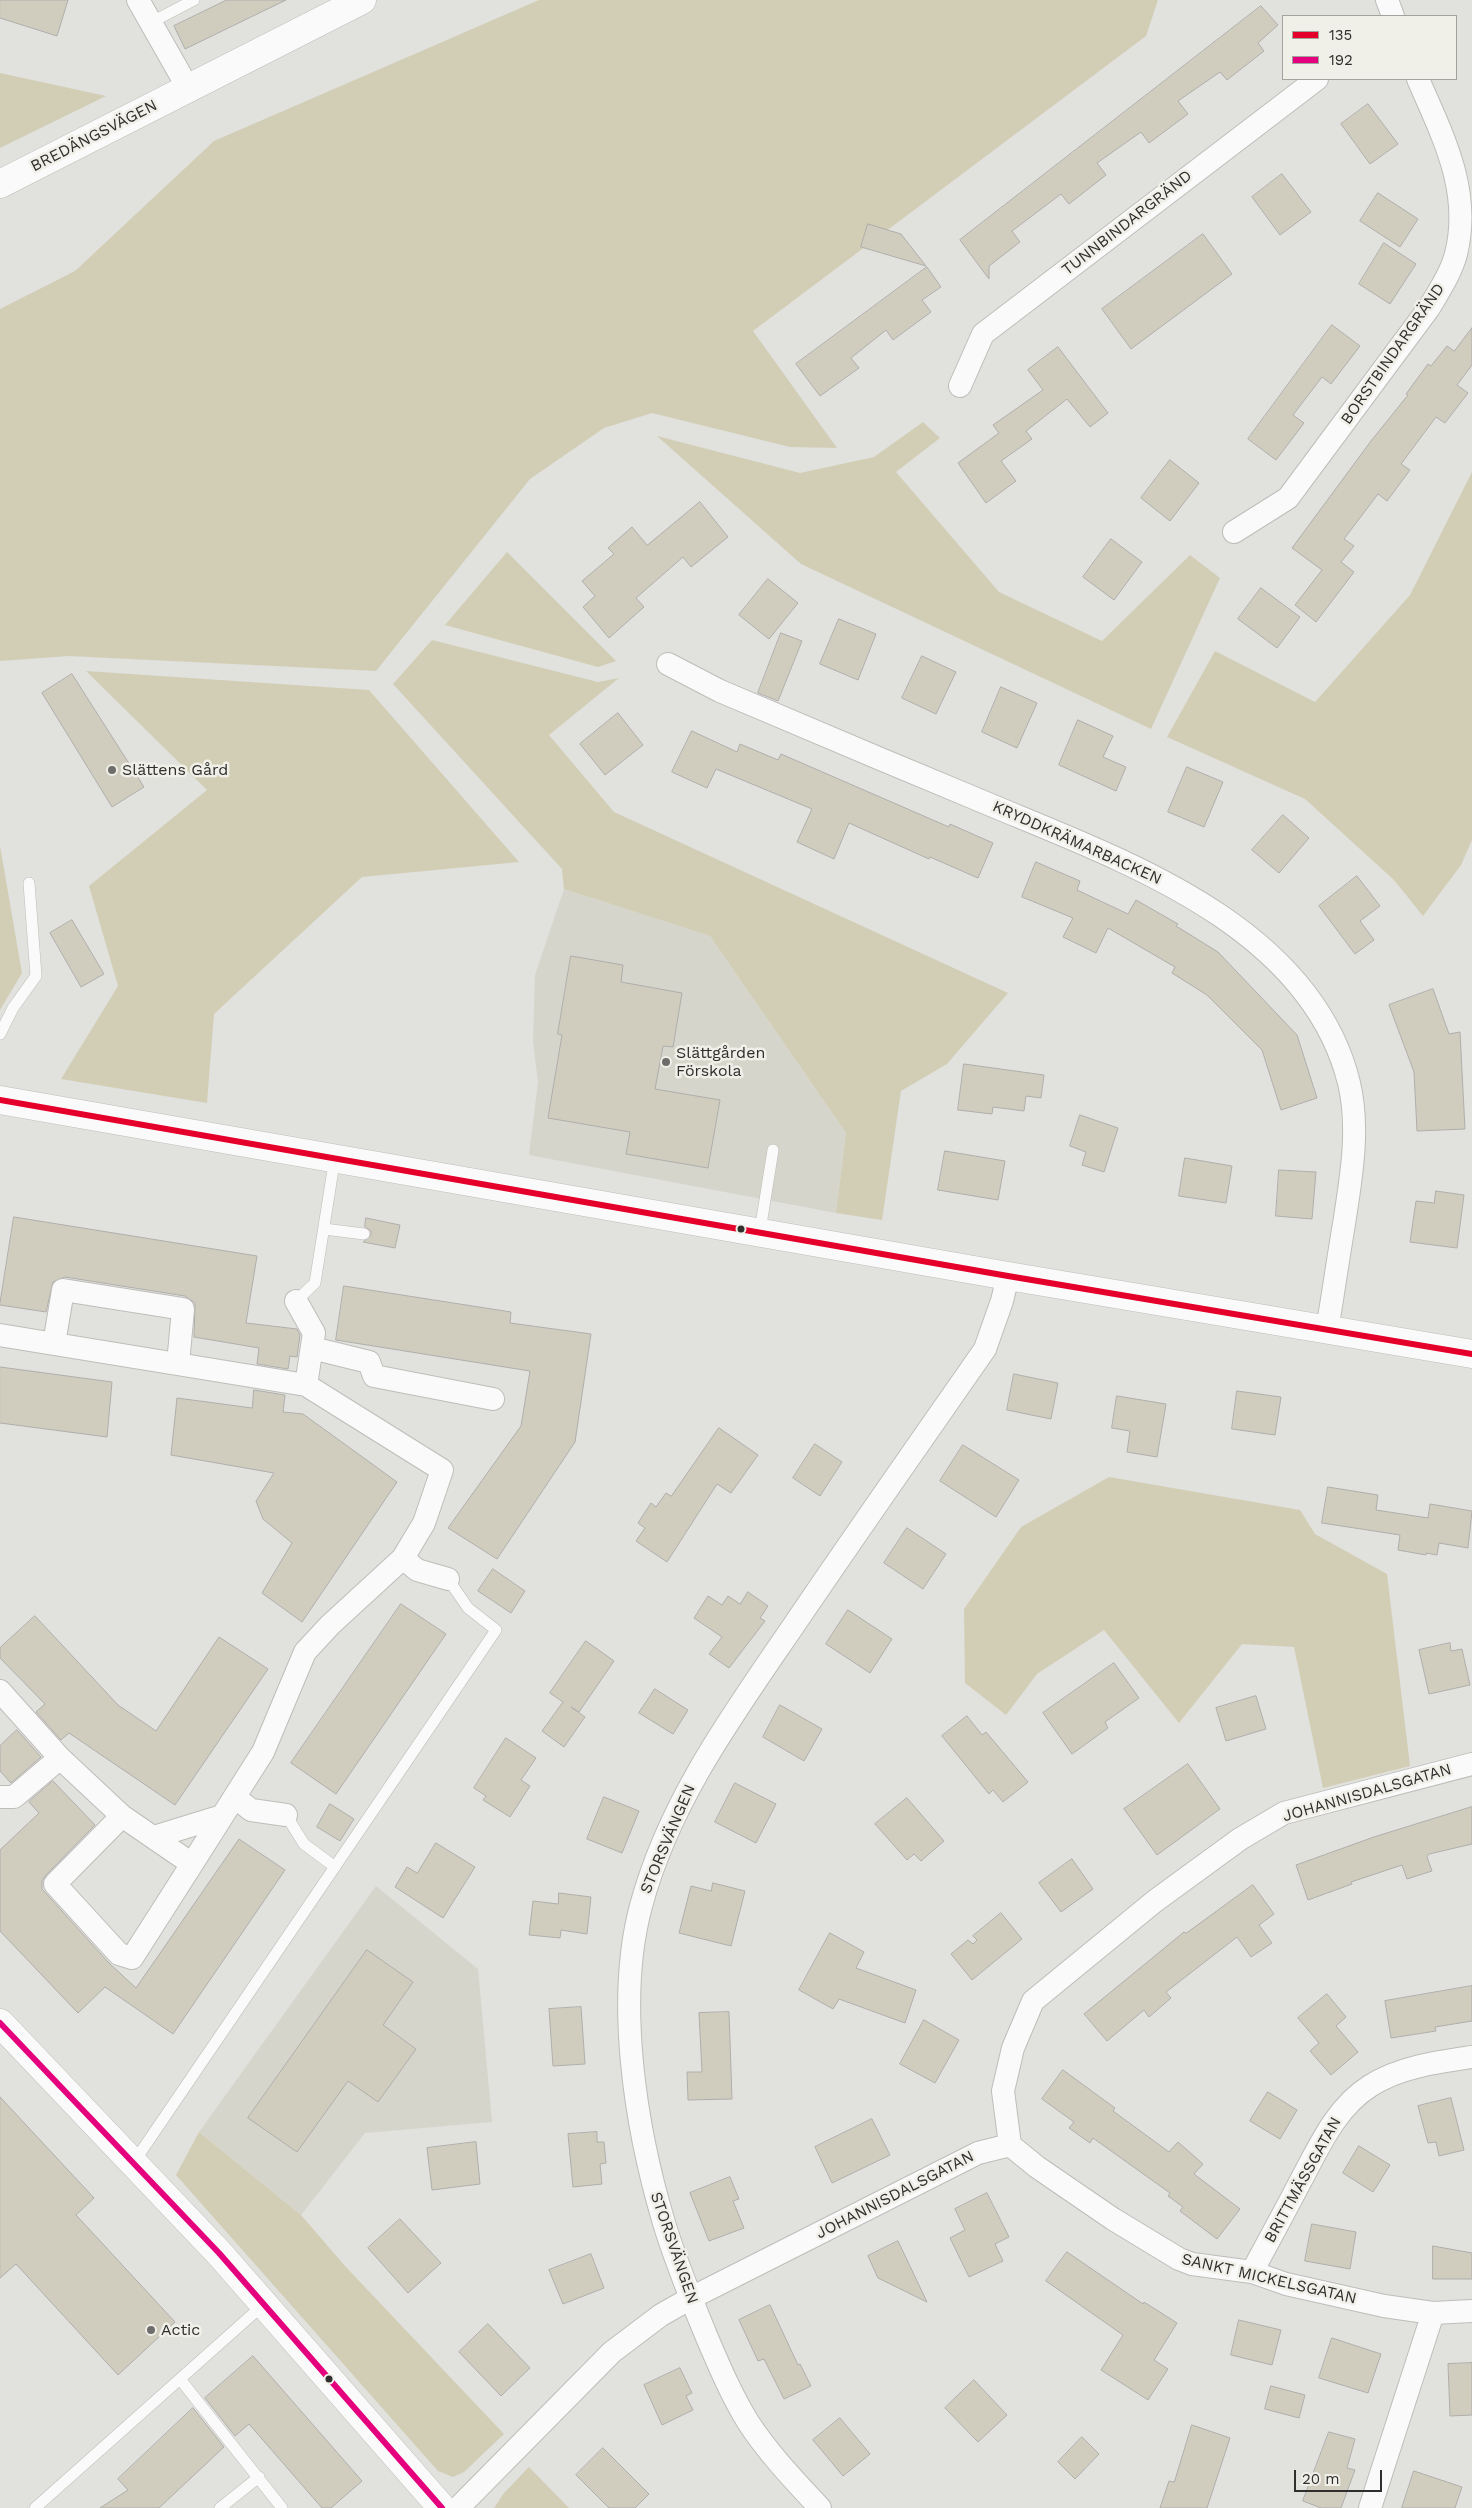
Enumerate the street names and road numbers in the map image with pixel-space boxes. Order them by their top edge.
street label: BREDÄNGSVÄGEN [27,96,161,176]
street label: TUNNBINDARGRÄND [1058,166,1196,280]
street label: BORSTBINDARGRÄND [1337,280,1449,428]
street label: KRYDDKRÄMARBACKEN [989,797,1165,889]
street label: JOHANNISDALSGATAN [1280,1760,1454,1826]
street label: STORSVÄNGEN [636,1781,700,1897]
street label: BRITTMÄSSGATAN [1260,2114,1346,2246]
street label: JOHANNISDALSGATAN [813,2147,977,2243]
street label: STORSVÄNGEN [646,2190,702,2306]
street label: SANKT MICKELSGATAN [1180,2249,1358,2309]

